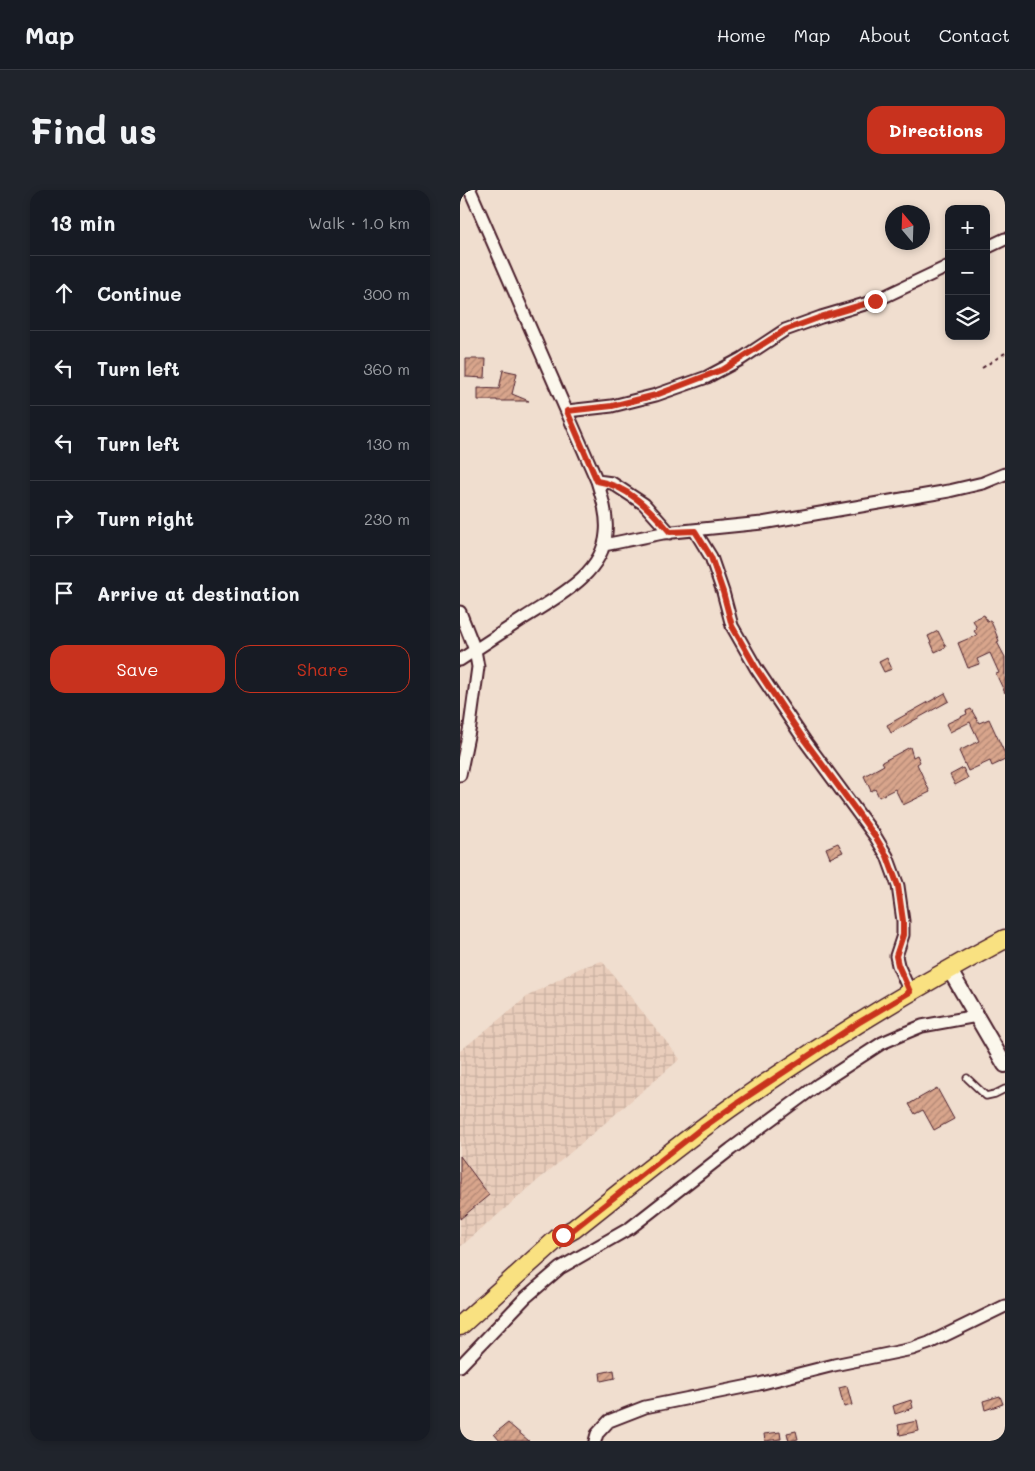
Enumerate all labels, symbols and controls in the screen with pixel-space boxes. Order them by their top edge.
text: Map [25,19,74,50]
text: Home [717,23,766,47]
text: Map [794,23,830,47]
text: About [858,23,911,47]
text: Contact [939,23,1010,47]
button: Directions [867,106,1005,154]
text: Find us [30,107,157,153]
north arrow [885,205,930,250]
map controls [945,205,990,340]
button: + [945,205,990,250]
text: 13 min [50,209,115,236]
text: Walk · 1.0 km [308,212,410,233]
button: − [945,250,990,295]
icon: ahead [50,279,78,307]
text: Continue [97,281,182,306]
text: 300 m [363,283,410,304]
route end [864,290,887,313]
button: layers [945,295,990,340]
icon: left [50,354,78,382]
text: Turn left [97,356,180,381]
text: 360 m [363,358,410,379]
icon: left [50,429,78,457]
text: Turn left [97,431,180,456]
text: 130 m [366,433,410,454]
icon: right [50,504,78,532]
text: Turn right [97,506,194,531]
text: 230 m [364,508,410,529]
icon: arrive [50,579,78,607]
text: Arrive at destination [97,581,300,606]
button: Save [50,645,225,693]
button: Share [235,645,410,693]
route start [552,1224,575,1247]

